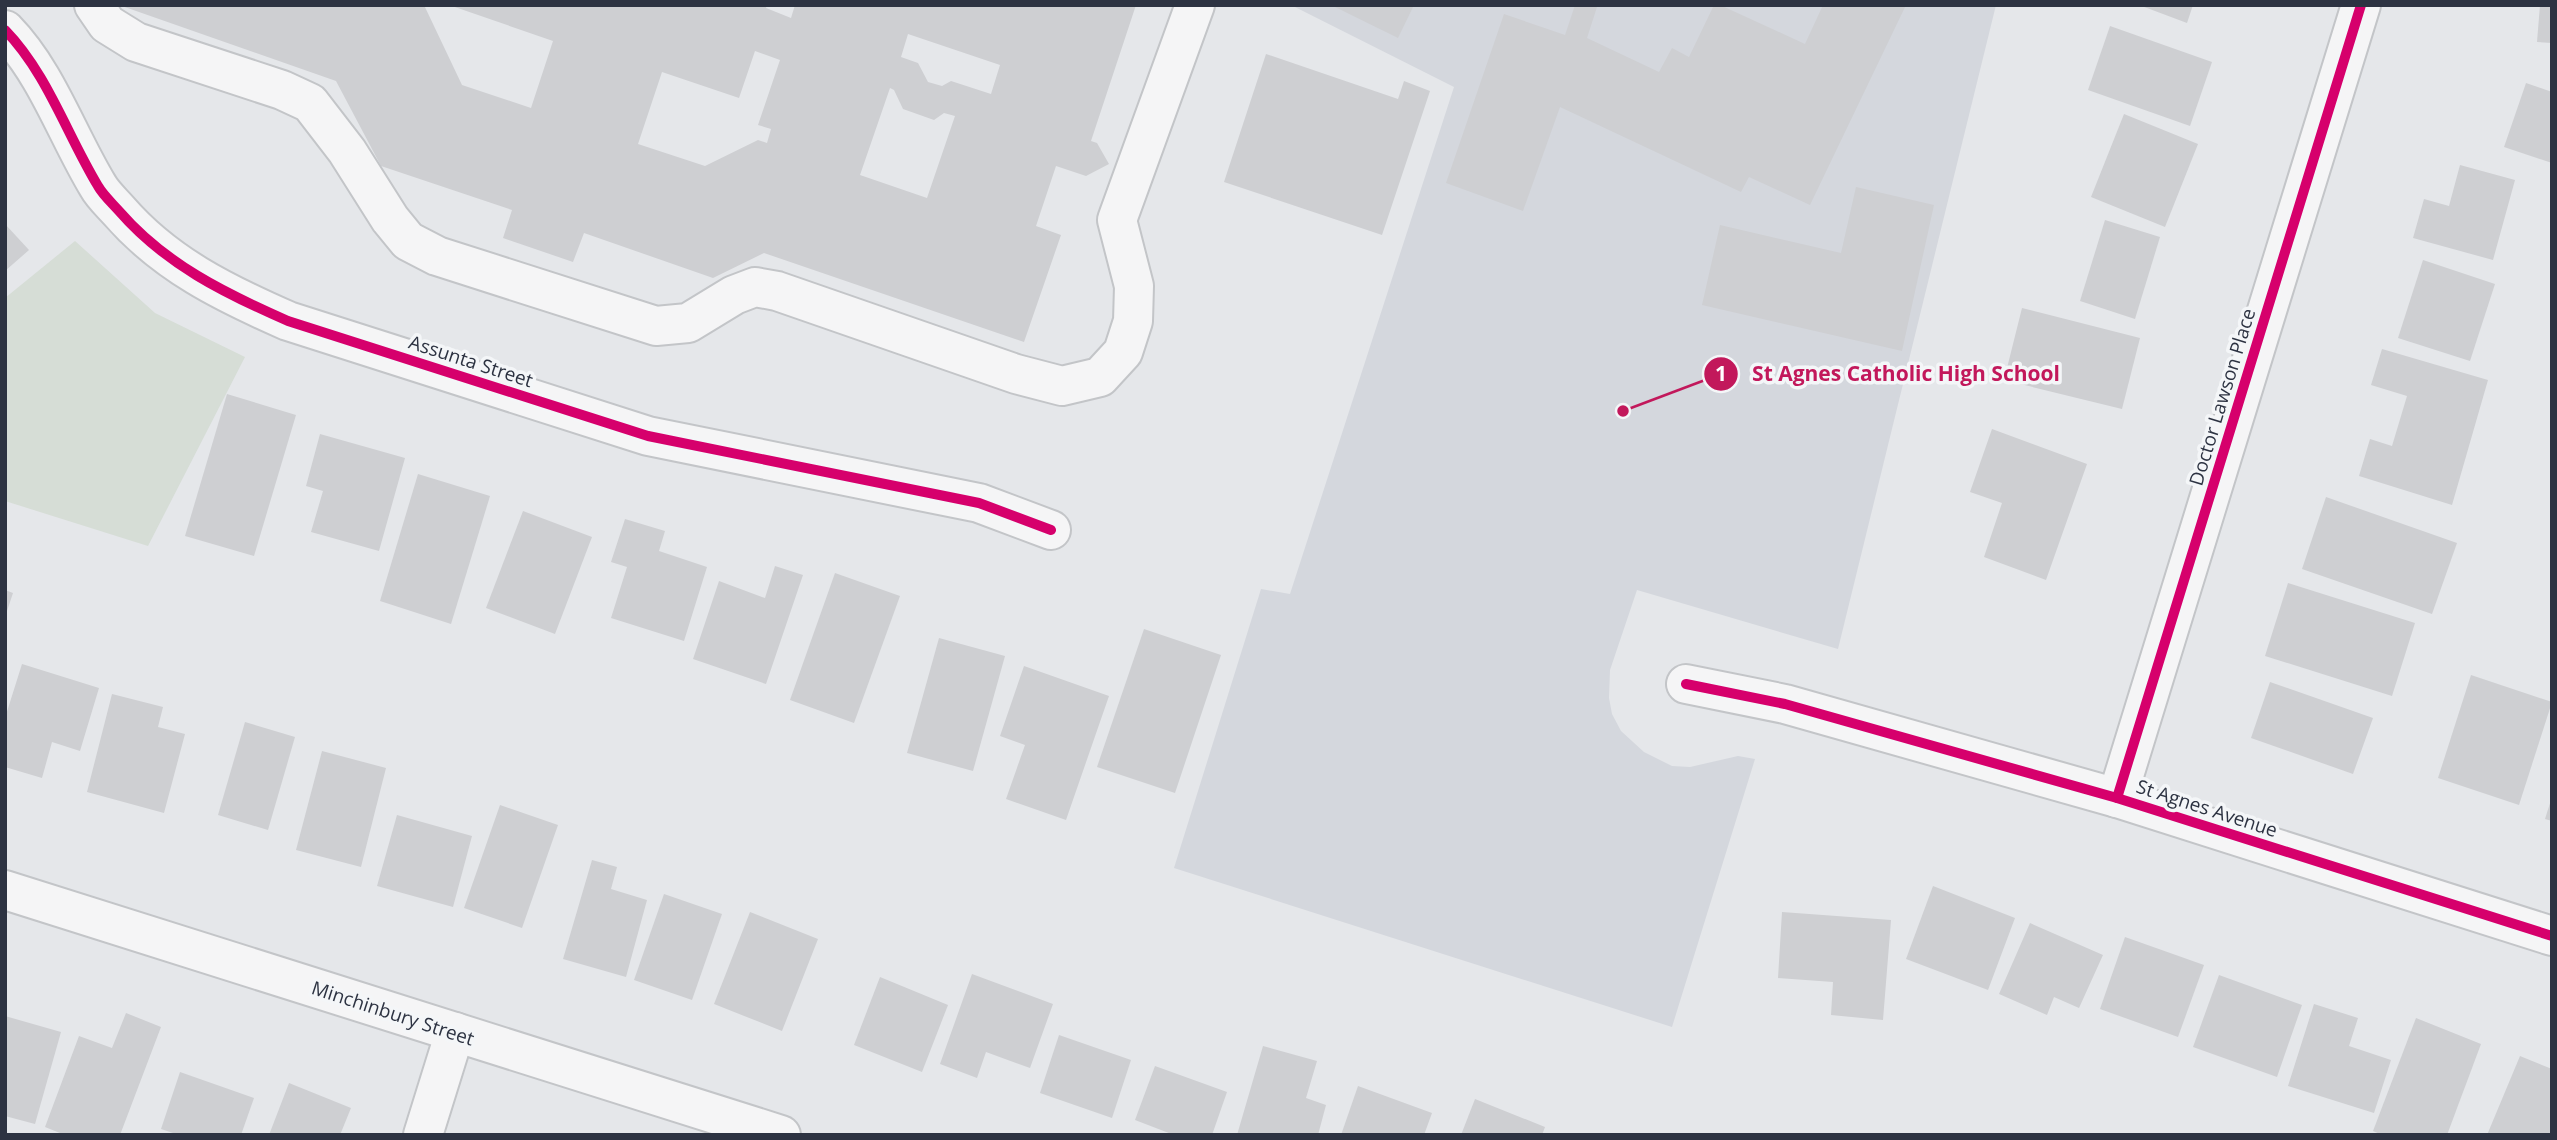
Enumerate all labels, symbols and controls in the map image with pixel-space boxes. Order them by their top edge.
street label: Doctor Lawson Place [2183,305,2261,489]
street label: Assunta Street [406,329,536,393]
callout: St Agnes Catholic High School [1703,353,2074,395]
text: 1 [1715,359,1727,387]
text: St Agnes Catholic High School [1752,359,2060,387]
street label: St Agnes Avenue [2133,773,2281,843]
street label: Minchinbury Street [308,974,478,1052]

